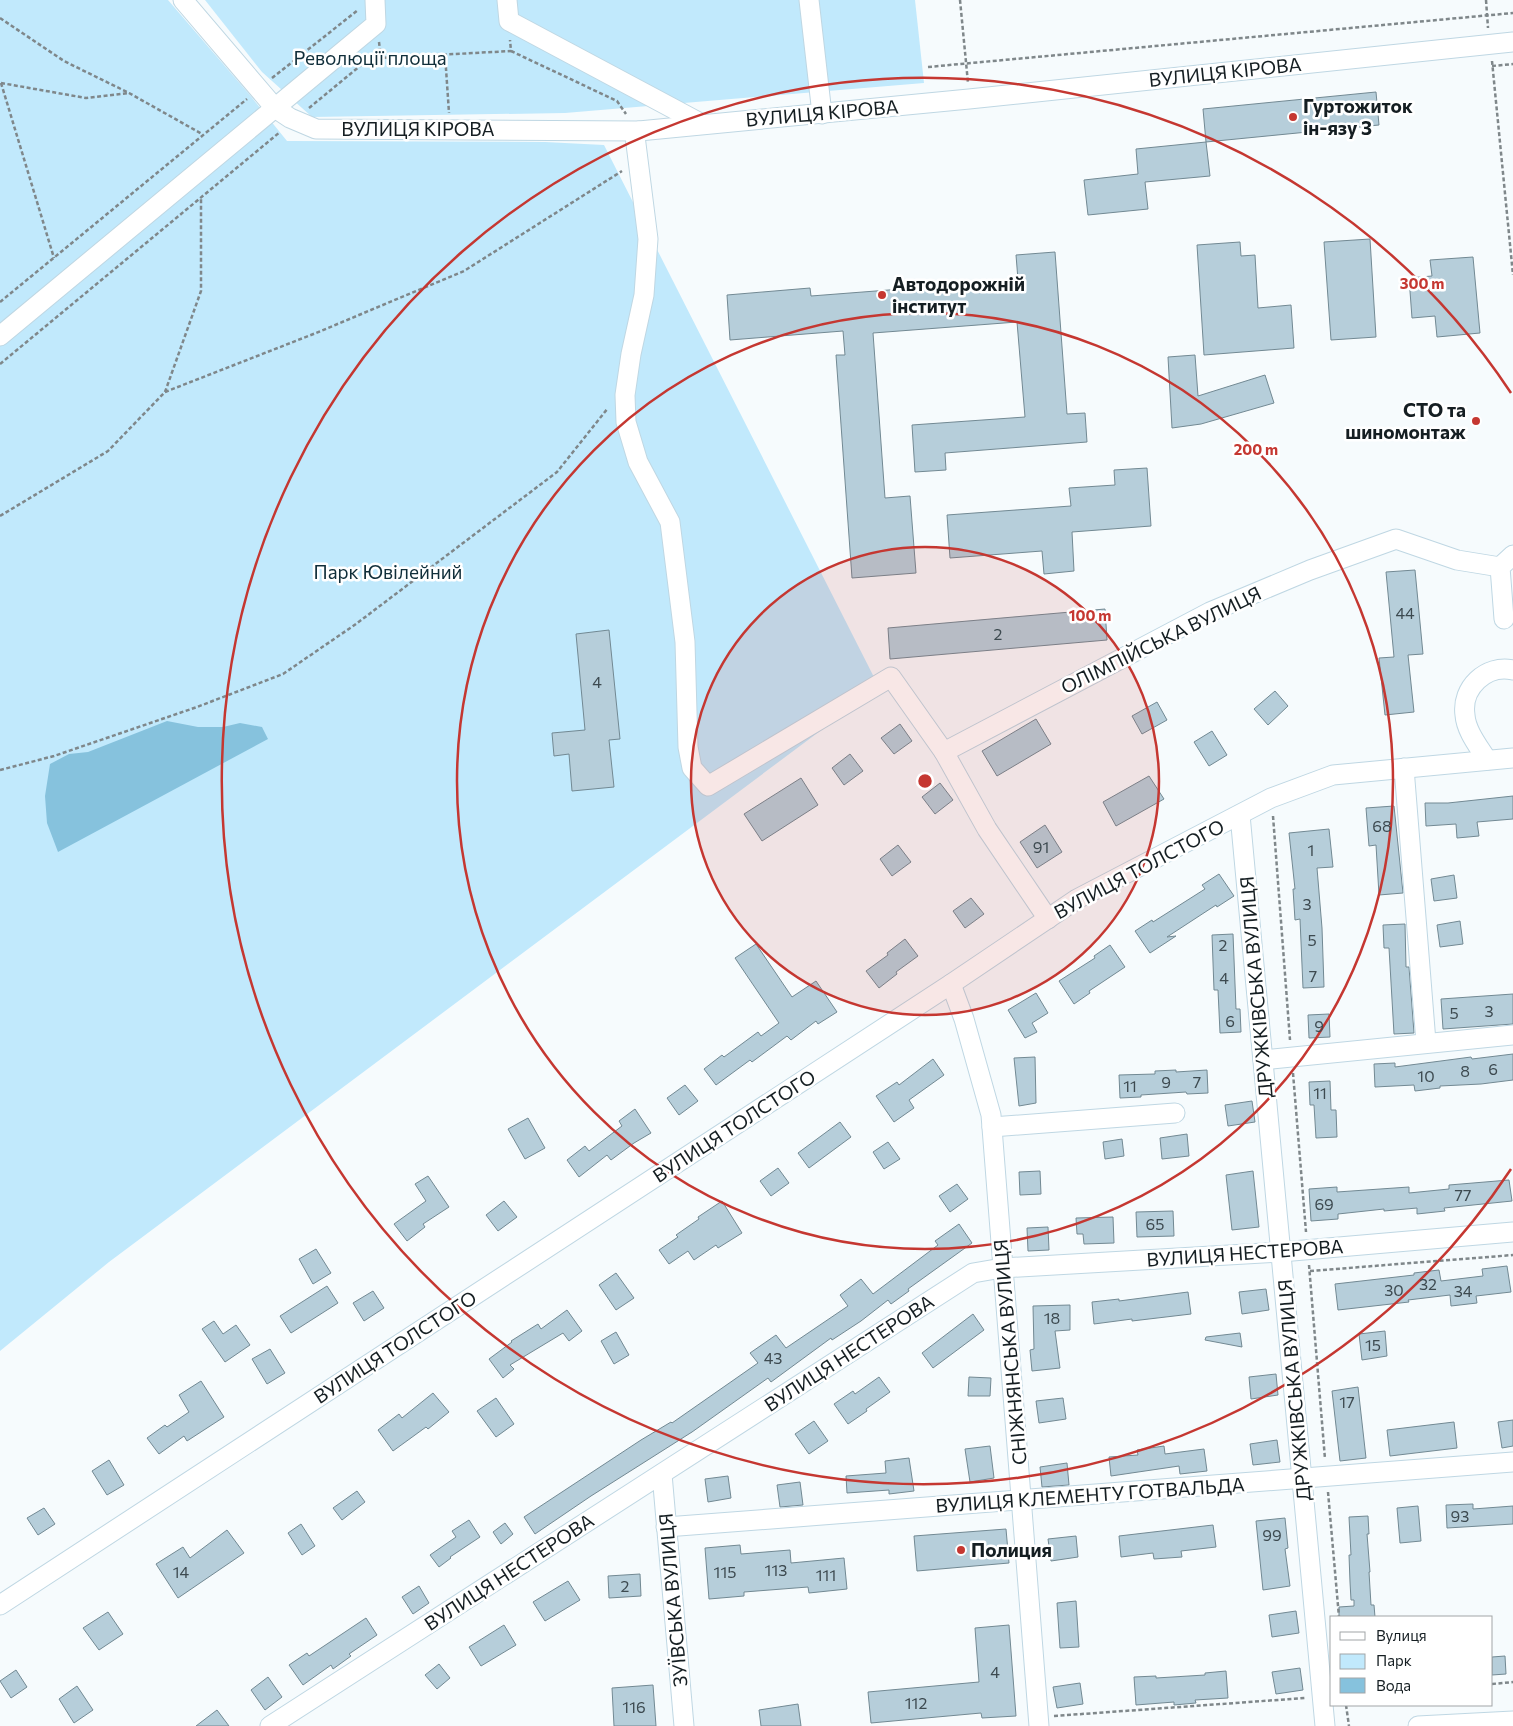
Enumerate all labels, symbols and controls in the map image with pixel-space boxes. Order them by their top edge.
park label: Революції площа [293,46,447,69]
street label: ВУЛИЦЯ КІРОВА [1147,52,1302,91]
street label: ВУЛИЦЯ КІРОВА [745,94,899,131]
place label: Гуртожиток ін-язу 3 [1303,94,1413,139]
marker: Гуртожиток ін-язу 3 [1287,111,1299,123]
street label: ВУЛИЦЯ КІРОВА [341,117,495,140]
place label: Автодорожній інститут [892,272,1025,317]
text: 300 m [1400,274,1444,292]
marker: Автодорожній інститут [876,289,888,301]
place label: СТО та шиномонтаж [1345,398,1466,443]
marker: СТО та шиномонтаж [1470,415,1482,427]
text: 200 m [1234,440,1278,458]
park label: Парк Ювілейний [313,560,463,583]
street label: ОЛІМПІЙСЬКА ВУЛИЦЯ [1057,581,1265,698]
house number: 44 [1395,603,1415,622]
text: 100 m [1069,606,1111,624]
house number: 2 [994,624,1003,643]
house number: 4 [592,672,602,691]
centre of rings [916,772,934,790]
street label: ВУЛИЦЯ ТОЛСТОГО [1050,814,1228,923]
house number: 68 [1372,816,1392,835]
house number: 91 [1033,837,1049,856]
house number: 1 [1308,840,1314,859]
street label: ДРУЖКІВСЬКА ВУЛИЦЯ [1234,875,1277,1099]
house number: 3 [1302,894,1312,913]
house number: 5 [1307,930,1317,949]
house number: 2 [1219,935,1228,954]
house number: 7 [1309,966,1317,985]
house number: 4 [1219,968,1229,987]
house number: 3 [1484,1001,1494,1020]
house number: 5 [1449,1003,1459,1022]
house number: 6 [1225,1011,1235,1030]
house number: 9 [1314,1016,1324,1035]
house number: 6 [1488,1059,1498,1078]
house number: 8 [1460,1061,1470,1080]
street label: ВУЛИЦЯ ТОЛСТОГО [648,1064,819,1187]
house number: 10 [1417,1066,1435,1085]
house number: 9 [1161,1072,1171,1091]
house number: 7 [1193,1072,1201,1091]
house number: 11 [1123,1076,1137,1095]
house number: 11 [1313,1083,1327,1102]
house number: 77 [1455,1185,1471,1204]
house number: 69 [1314,1194,1334,1213]
house number: 65 [1146,1214,1164,1233]
street label: ВУЛИЦЯ НЕСТЕРОВА [1146,1234,1344,1271]
street label: СНІЖНЯНСЬКА ВУЛИЦЯ [988,1238,1031,1466]
house number: 32 [1419,1274,1437,1293]
street label: ДРУЖКІВСЬКА ВУЛИЦЯ [1272,1278,1315,1502]
house number: 30 [1384,1280,1404,1299]
house number: 34 [1454,1281,1473,1300]
street label: ВУЛИЦЯ ТОЛСТОГО [309,1285,480,1408]
street label: ВУЛИЦЯ НЕСТЕРОВА [760,1289,938,1416]
house number: 18 [1044,1308,1060,1327]
house number: 15 [1365,1335,1381,1354]
house number: 43 [764,1348,782,1367]
house number: 17 [1339,1392,1355,1411]
street label: ВУЛИЦЯ КЛЕМЕНТУ ГОТВАЛЬДА [935,1472,1245,1517]
house number: 93 [1451,1506,1469,1525]
street label: ВУЛИЦЯ НЕСТЕРОВА [420,1508,598,1635]
street label: ЗУЇВСЬКА ВУЛИЦЯ [653,1512,692,1688]
house number: 99 [1262,1525,1282,1544]
place label: Полиция [971,1538,1052,1561]
marker: Полиция [955,1544,967,1556]
house number: 113 [765,1560,787,1579]
house number: 14 [173,1562,190,1581]
house number: 115 [714,1562,736,1581]
house number: 111 [816,1565,836,1584]
house number: 2 [621,1576,630,1595]
legend [1330,1616,1493,1706]
text: Вулиця [1376,1626,1427,1644]
text: Парк [1376,1651,1412,1669]
house number: 4 [990,1662,1000,1681]
text: Вода [1376,1676,1411,1694]
house number: 112 [905,1693,927,1712]
house number: 116 [622,1697,646,1716]

